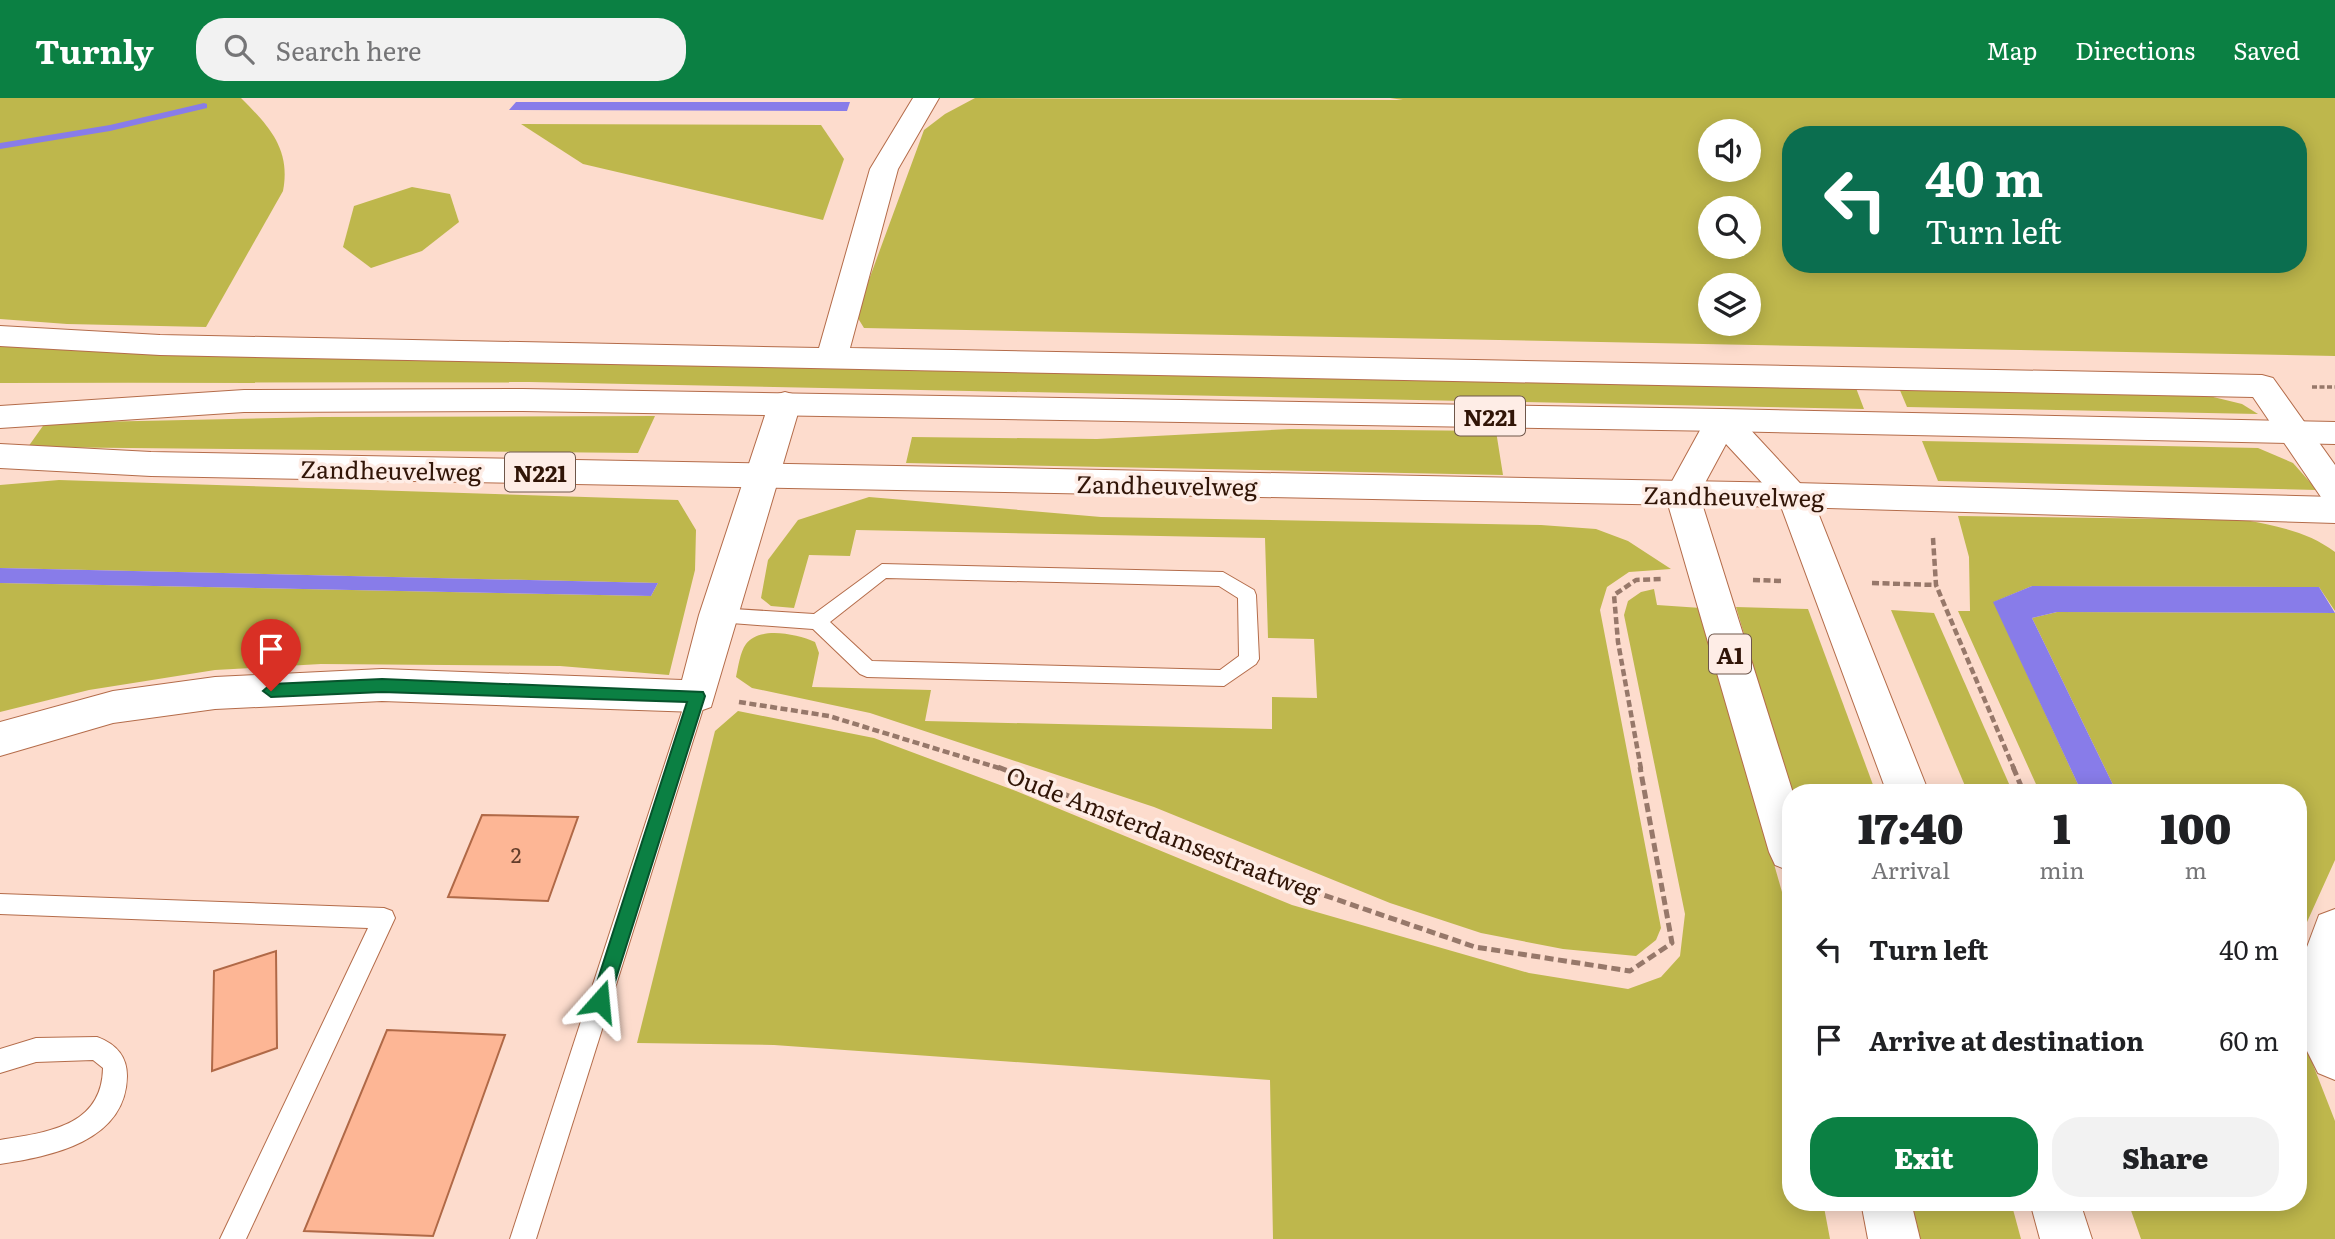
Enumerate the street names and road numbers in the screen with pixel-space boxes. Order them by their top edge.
road number: N221 [1455,396,1525,436]
street label: Zandheuvelweg [300,450,482,488]
road number: N221 [505,452,575,492]
street label: Zandheuvelweg [1076,465,1258,503]
street label: Zandheuvelweg [1643,476,1825,514]
road number: A1 [1709,634,1751,674]
street label: Oude Amsterdamsestraatweg [1002,756,1327,908]

